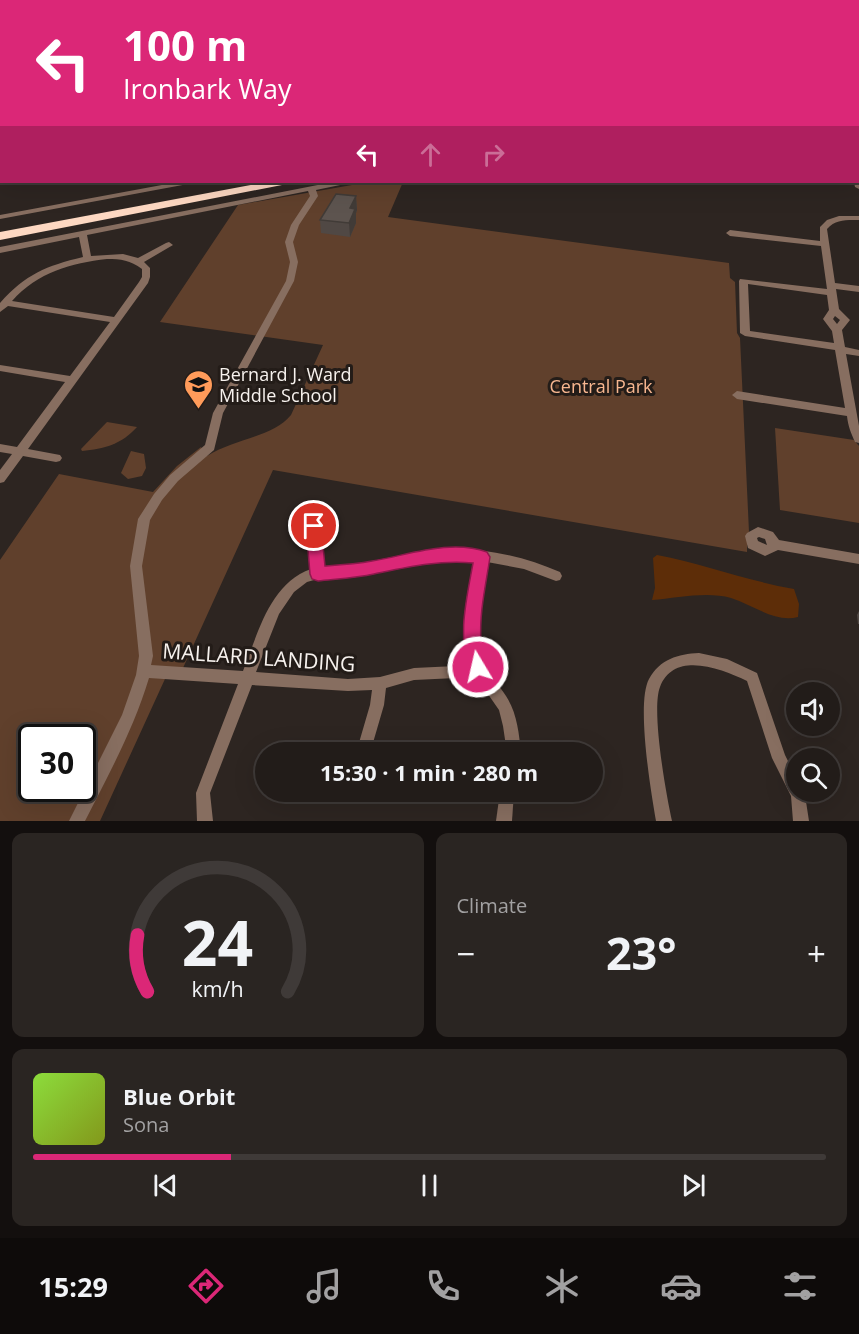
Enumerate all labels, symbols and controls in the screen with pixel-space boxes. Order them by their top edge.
text: 100 m [123,16,247,73]
icon: left [24,24,102,102]
text: Ironbark Way [123,70,292,107]
icon: left [351,138,384,171]
icon: ahead [414,138,447,171]
icon: right [477,138,510,171]
place label: Bernard J. Ward Middle School [219,362,351,407]
school or university icon: Bernard J. Ward Middle School [182,368,214,410]
park label: Central Park [549,374,653,398]
pin [288,500,339,551]
icon: arrive [297,509,330,542]
position arrow [446,635,510,699]
street label: MALLARD LANDING [162,636,356,678]
map controls [786,682,840,802]
button: sound [786,682,840,736]
speed limit sign: 30 [18,724,96,802]
button: search [786,748,840,802]
text: 15:30 · 1 min · 280 m [320,757,538,787]
text: Climate [457,892,527,919]
text: 24 [182,899,253,984]
text: 23° [606,922,677,983]
text: − [457,931,475,976]
text: + [807,931,826,976]
text: km/h [192,974,244,1003]
text: Blue Orbit [123,1081,235,1111]
text: Sona [123,1111,169,1138]
icon: previous [149,1169,182,1202]
icon: pause [413,1169,446,1202]
icon: next [677,1169,710,1202]
icon: directions [185,1265,227,1307]
icon: music [303,1265,345,1307]
icon: phone [422,1265,464,1307]
icon: climate [541,1265,583,1307]
icon: car [660,1265,702,1307]
icon: filters [779,1265,821,1307]
text: 15:29 [38,1268,108,1305]

